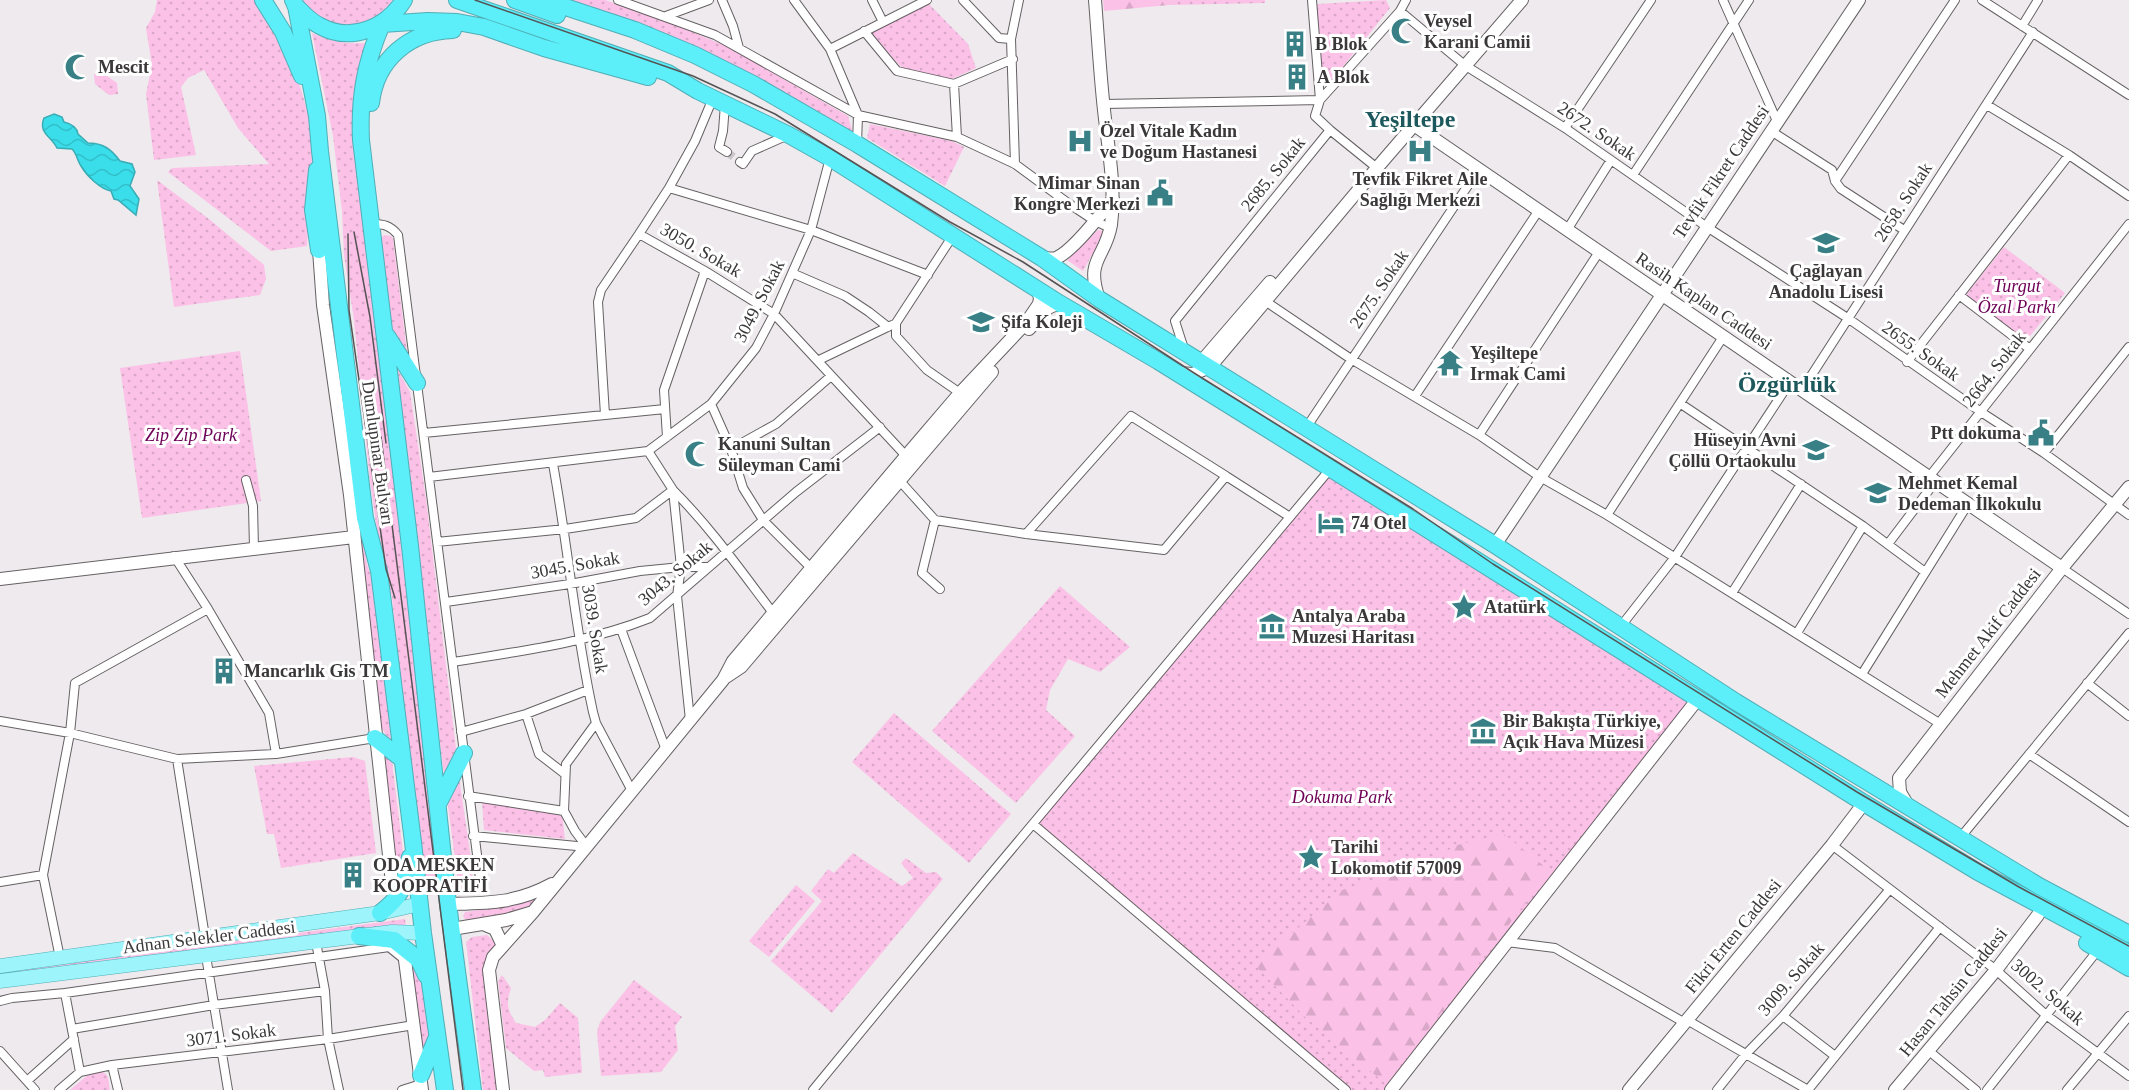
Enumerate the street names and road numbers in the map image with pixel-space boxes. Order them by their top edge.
street label: 2672. Sokak [1554,98,1640,164]
street label: Tevfik Fikret Caddesi [1669,101,1773,243]
street label: 2685. Sokak [1237,133,1309,215]
street label: 2658. Sokak [1870,159,1936,245]
street label: 3050. Sokak [657,219,745,281]
street label: 2675. Sokak [1346,246,1412,332]
street label: Rasih Kaplan Caddesi [1632,248,1776,354]
street label: 3049. Sokak [730,256,788,346]
street label: 2655. Sokak [1878,317,1964,385]
street label: 2664. Sokak [1958,327,2030,411]
street label: Dumlupınar Bulvarı [358,380,398,526]
street label: 3043. Sokak [634,536,716,610]
street label: 3045. Sokak [529,547,621,583]
street label: Mehmet Akif Caddesi [1931,564,2045,702]
street label: 3039. Sokak [578,583,612,675]
street label: Fikri Erten Caddesi [1681,875,1785,997]
street label: Adnan Selekler Caddesi [121,916,297,958]
street label: Hasan Tahsin Caddesi [1895,924,2011,1060]
street label: 3009. Sokak [1754,938,1828,1020]
street label: 3002. Sokak [2007,955,2089,1029]
street label: 3071. Sokak [185,1020,277,1050]

